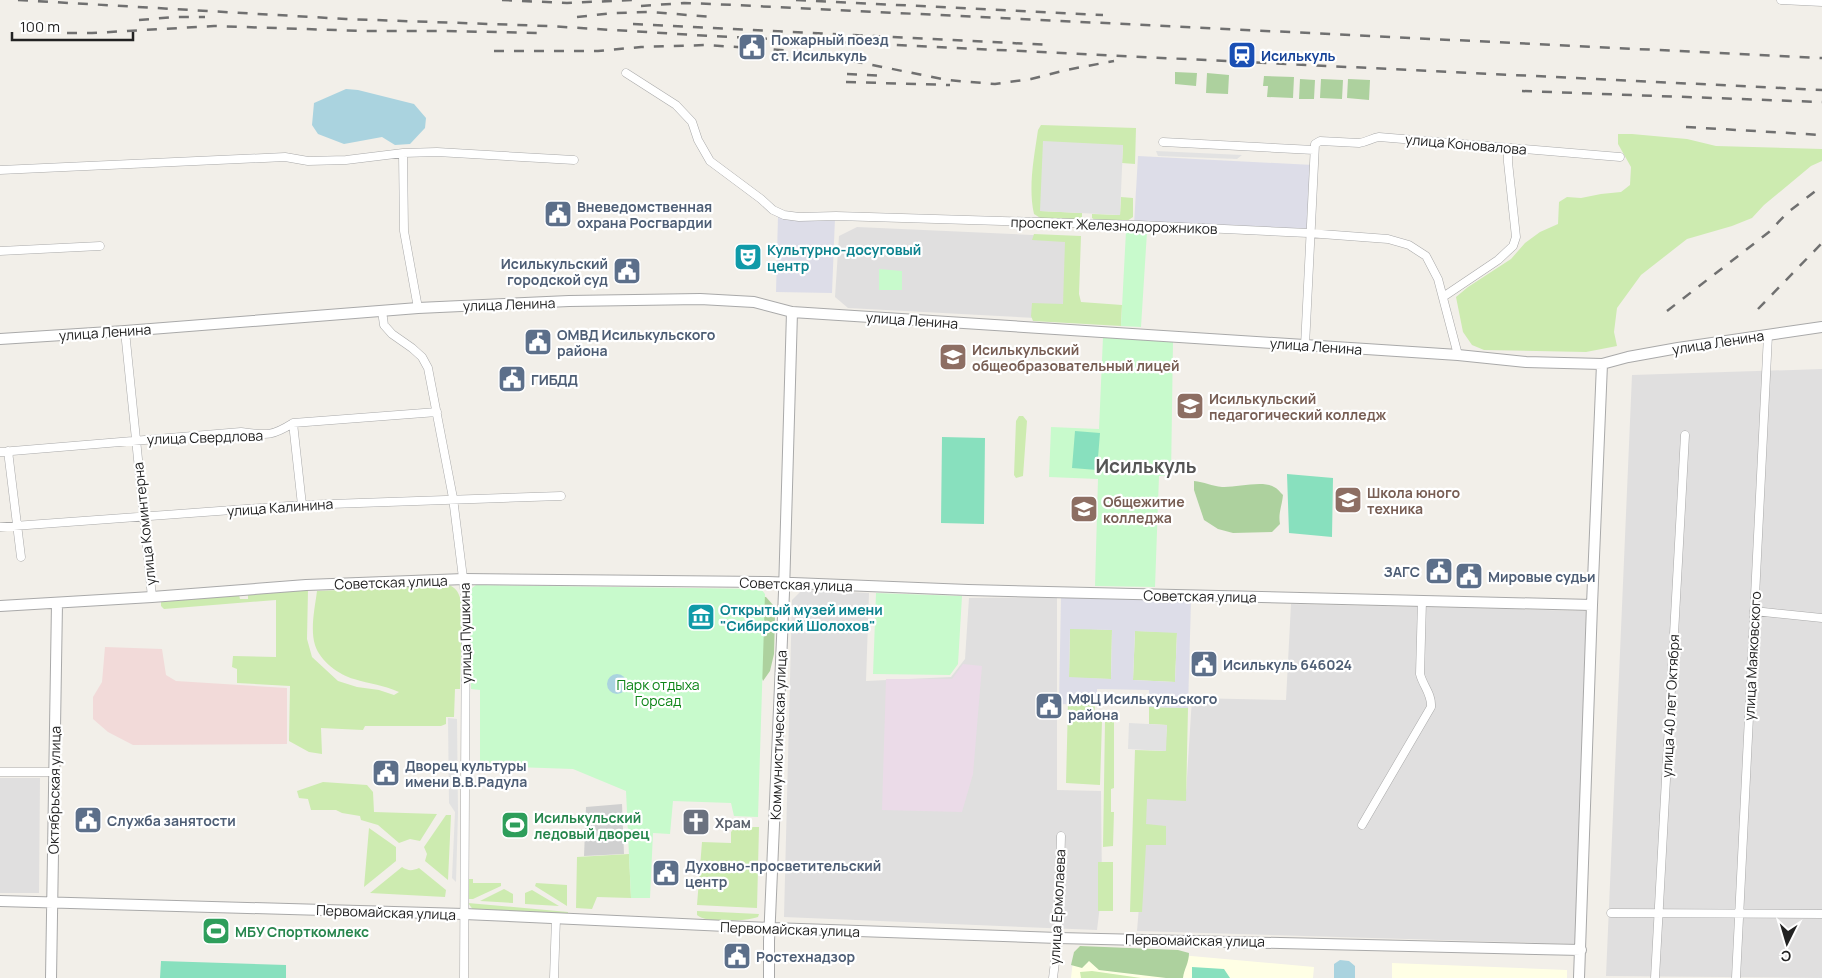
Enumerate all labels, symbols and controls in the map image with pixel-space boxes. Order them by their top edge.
scale bar [12,10,134,42]
text: 100 m [20,16,60,37]
place label: Пожарный поезд ст. Исилькуль [771,30,889,65]
public building icon: Пожарный поезд ст. Исилькуль [737,32,767,62]
station icon: Исилькуль [1227,40,1257,70]
place label: Исилькуль [1261,46,1336,65]
street label: улица Коновалова [1404,129,1528,159]
place label: Вневедомственная охрана Росгвардии [577,197,712,232]
public building icon: Вневедомственная охрана Росгвардии [543,199,573,229]
street label: проспект Железнодорожников [1010,212,1218,238]
place label: Культурно-досуговый центр [767,240,921,275]
theatre icon: Культурно-досуговый центр [733,242,763,272]
place label: Исилькульский городской суд [501,254,608,289]
public building icon: Исилькульский городской суд [612,256,642,286]
street label: улица Ленина [462,293,556,315]
street label: улица Ленина [865,307,959,333]
street label: улица Ленина [58,319,152,345]
place label: ОМВД Исилькульского района [557,325,716,360]
street label: улица Ленина [1671,325,1765,359]
public building icon: ОМВД Исилькульского района [523,327,553,357]
street label: улица Ленина [1269,333,1363,359]
place label: Исилькульский общеобразовательный лицей [972,340,1179,375]
school or university icon: Исилькульский общеобразовательный лицей [938,342,968,372]
public building icon: ГИБДД [497,364,527,394]
place label: ГИБДД [531,370,578,389]
place label: Исилькульский педагогический колледж [1209,389,1387,424]
school or university icon: Исилькульский педагогический колледж [1175,391,1205,421]
street label: улица Свердлова [147,425,263,449]
district label: Исилькуль [1095,453,1197,479]
street label: улица Коминтерна [128,461,160,587]
place label: Школа юного техника [1367,483,1460,518]
school or university icon: Школа юного техника [1333,485,1363,515]
place label: Общежитие колледжа [1103,492,1185,527]
street label: улица Калинина [226,494,334,520]
school or university icon: Общежитие колледжа [1069,494,1099,524]
public building icon: ЗАГС [1424,556,1454,586]
public building icon: Мировые судьи [1454,561,1484,591]
place label: ЗАГС [1384,562,1420,581]
place label: Мировые судьи [1488,567,1596,586]
street label: Советская улица [334,571,448,593]
street label: Советская улица [739,573,853,595]
street label: улица Пушкина [455,582,475,684]
street label: Советская улица [1143,586,1257,606]
street label: улица Маяковского [1739,591,1765,721]
place label: Открытый музей имени "Сибирский Шолохов" [720,600,883,635]
museum icon: Открытый музей имени "Сибирский Шолохов" [686,602,716,632]
street label: улица 40 лет Октября [1657,634,1683,778]
public building icon: Исилькуль 646024 [1189,649,1219,679]
street label: Коммунистическая улица [766,650,790,820]
place label: Исилькуль 646024 [1223,655,1352,674]
park label: Парк отдыха Горсад [616,675,700,710]
place label: МФЦ Исилькульского района [1068,689,1218,724]
public building icon: МФЦ Исилькульского района [1034,691,1064,721]
street label: Октябрьская улица [43,726,65,854]
place label: Дворец культуры имени В.В.Радула [405,756,527,791]
public building icon: Дворец культуры имени В.В.Радула [371,758,401,788]
public building icon: Служба занятости [73,805,103,835]
church icon: Храм [681,807,711,837]
place label: Исилькульский ледовый дворец [534,808,649,843]
sports icon: Исилькульский ледовый дворец [500,810,530,840]
place label: Служба занятости [107,811,236,830]
place label: Храм [715,813,751,832]
street label: улица Ермолаева [1044,849,1070,965]
place label: Духовно-просветительский центр [685,856,881,891]
public building icon: Духовно-просветительский центр [651,858,681,888]
street label: Первомайская улица [316,900,456,924]
sports icon: МБУ Спорткомлекс [201,916,231,946]
street label: Первомайская улица [720,917,860,941]
north arrow [1762,918,1812,968]
place label: МБУ Спорткомлекс [235,922,369,941]
street label: Первомайская улица [1125,929,1265,951]
public building icon: Ростехнадзор [722,941,752,971]
place label: Ростехнадзор [756,947,856,966]
text: С [1780,947,1792,966]

